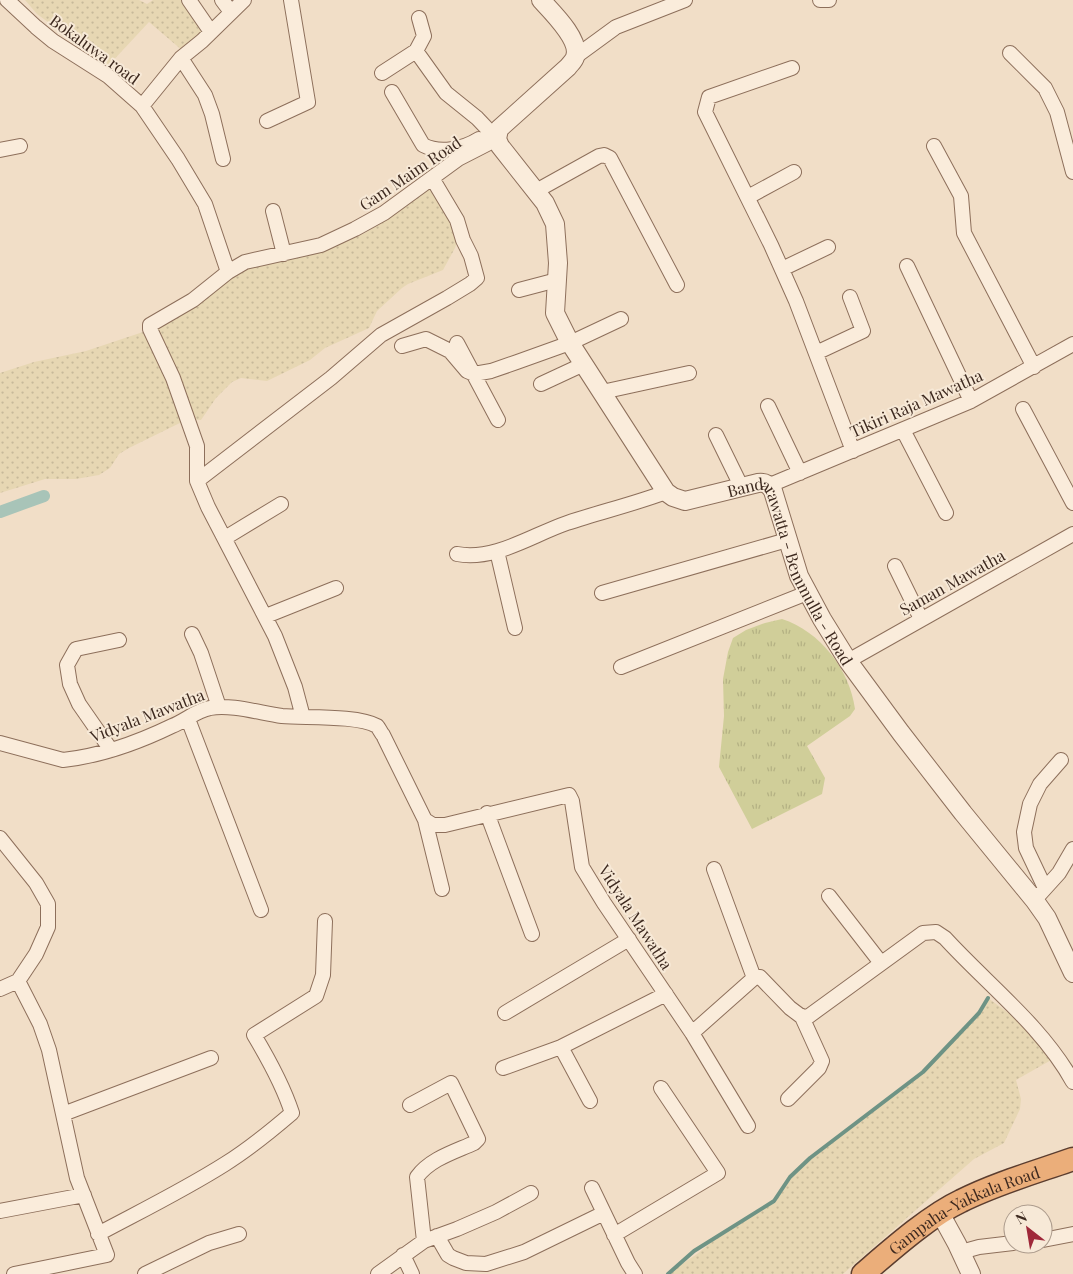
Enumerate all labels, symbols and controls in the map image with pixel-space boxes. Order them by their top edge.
street label: Bokaluwa road [46,9,144,89]
street label: Gam Maim Road [355,131,465,215]
street label: Tikiri Raja Mawatha [846,364,986,442]
street label: Bandarawatta - Bemmulla - Road [725,472,858,669]
street label: Saman Mawatha [896,544,1008,620]
street label: Vidyala Mawatha [86,684,207,747]
street label: Vidyala Mawatha [594,860,678,973]
street label: Gampaha-Yakkala Road [884,1161,1042,1259]
north arrow [1003,1204,1053,1254]
text: N [1012,1207,1030,1228]

